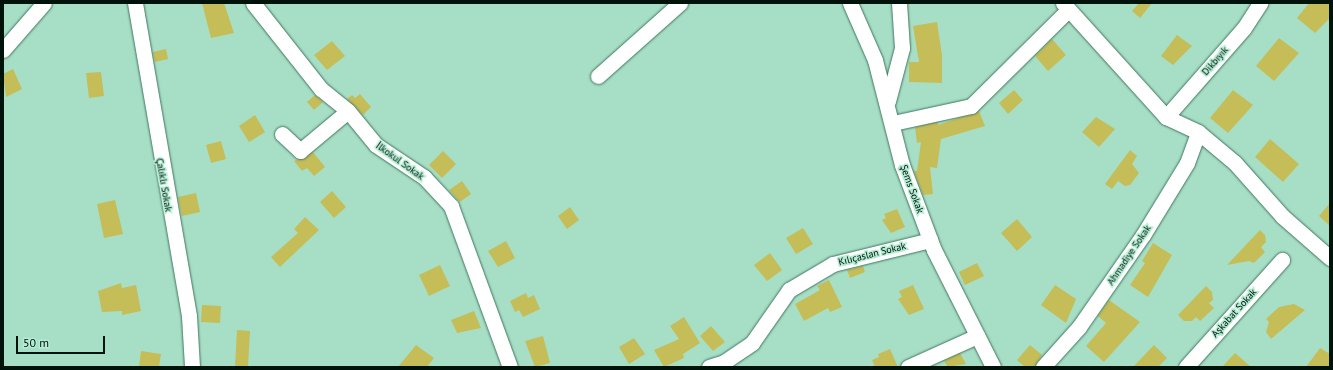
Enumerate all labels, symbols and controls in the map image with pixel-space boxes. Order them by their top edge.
street label: Dikbıyık [1199,44,1231,78]
street label: İlkokul Sokak [373,139,427,183]
street label: Çalıklı Sokak [153,157,175,213]
street label: Şems Sokak [898,163,926,215]
street label: Ahmadiye Sokak [1104,223,1154,287]
street label: Kılıçaslan Sokak [837,240,907,268]
street label: Aşkabat Sokak [1209,286,1259,340]
scale bar [18,328,107,354]
text: 50 m [23,335,49,350]

